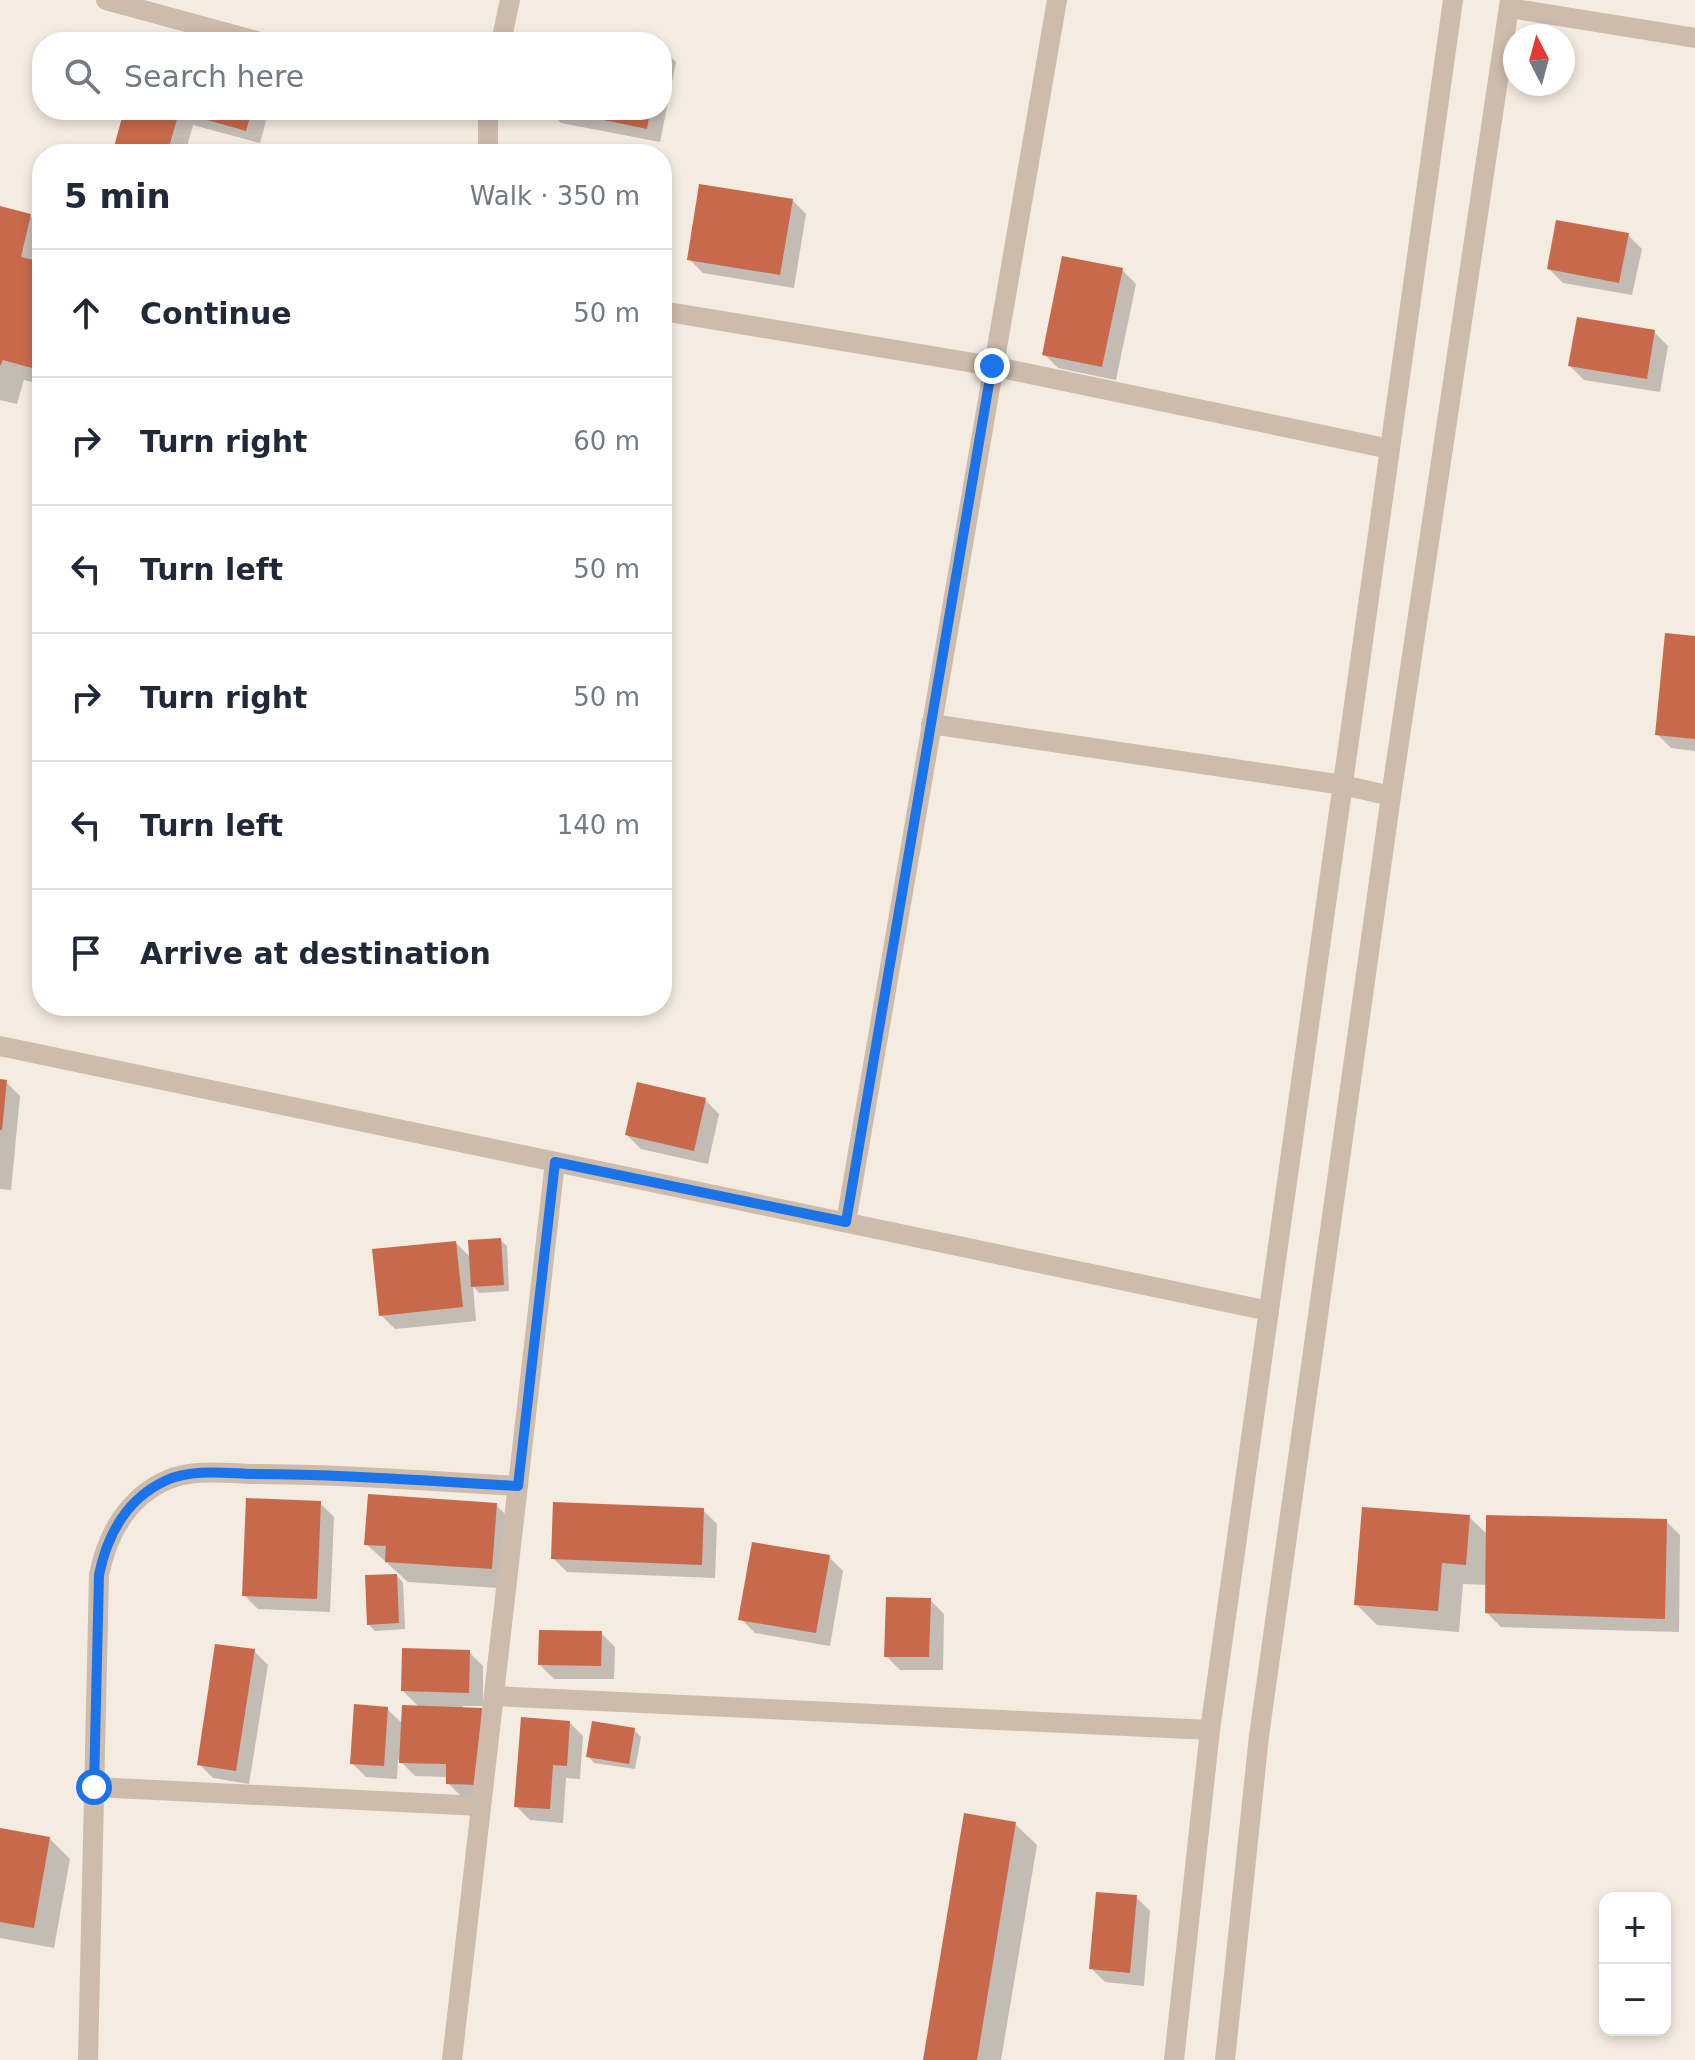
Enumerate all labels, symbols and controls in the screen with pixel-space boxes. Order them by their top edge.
north arrow [1503,24,1575,96]
search box [32,32,672,120]
icon: search [60,54,104,98]
text: Search here [124,59,304,94]
text: 5 min [64,176,171,216]
text: Walk · 350 m [470,181,640,211]
icon: ahead [64,291,108,335]
text: Continue [140,296,292,331]
text: 50 m [573,298,640,328]
route end [974,348,1010,384]
icon: right [64,419,108,463]
text: Turn right [140,424,307,459]
text: 60 m [573,426,640,456]
icon: left [64,547,108,591]
text: Turn left [140,552,283,587]
text: 50 m [573,554,640,584]
icon: right [64,675,108,719]
text: Turn right [140,680,307,715]
text: 50 m [573,682,640,712]
icon: left [64,803,108,847]
text: Turn left [140,808,283,843]
text: 140 m [557,810,640,840]
icon: arrive [64,931,108,975]
text: Arrive at destination [140,936,491,971]
route start [76,1769,112,1805]
map controls [1599,1892,1671,2036]
button: + [1599,1892,1671,1964]
button: − [1599,1964,1671,2036]

